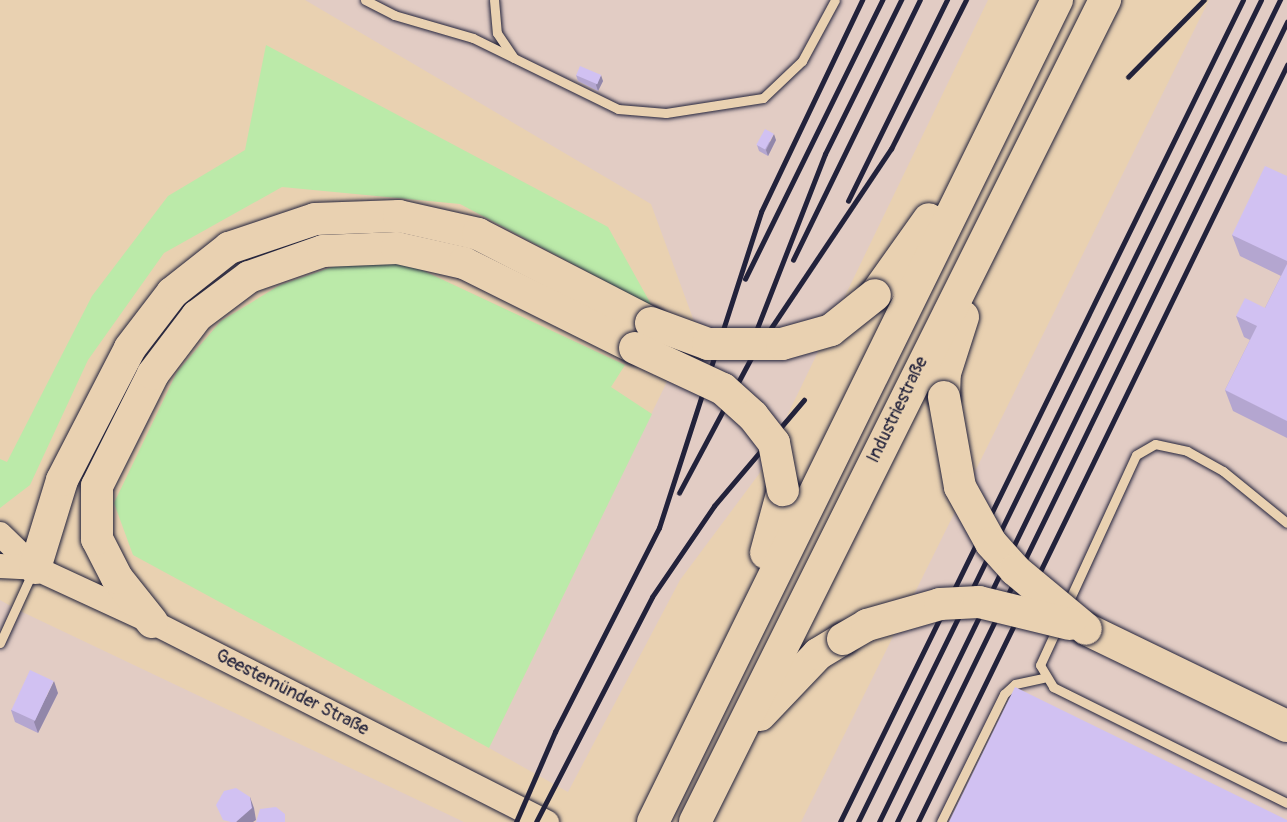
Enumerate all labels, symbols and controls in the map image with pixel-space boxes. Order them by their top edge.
street label: Industriestraße [863,353,933,467]
street label: Geestemünder Straße [212,645,372,741]

